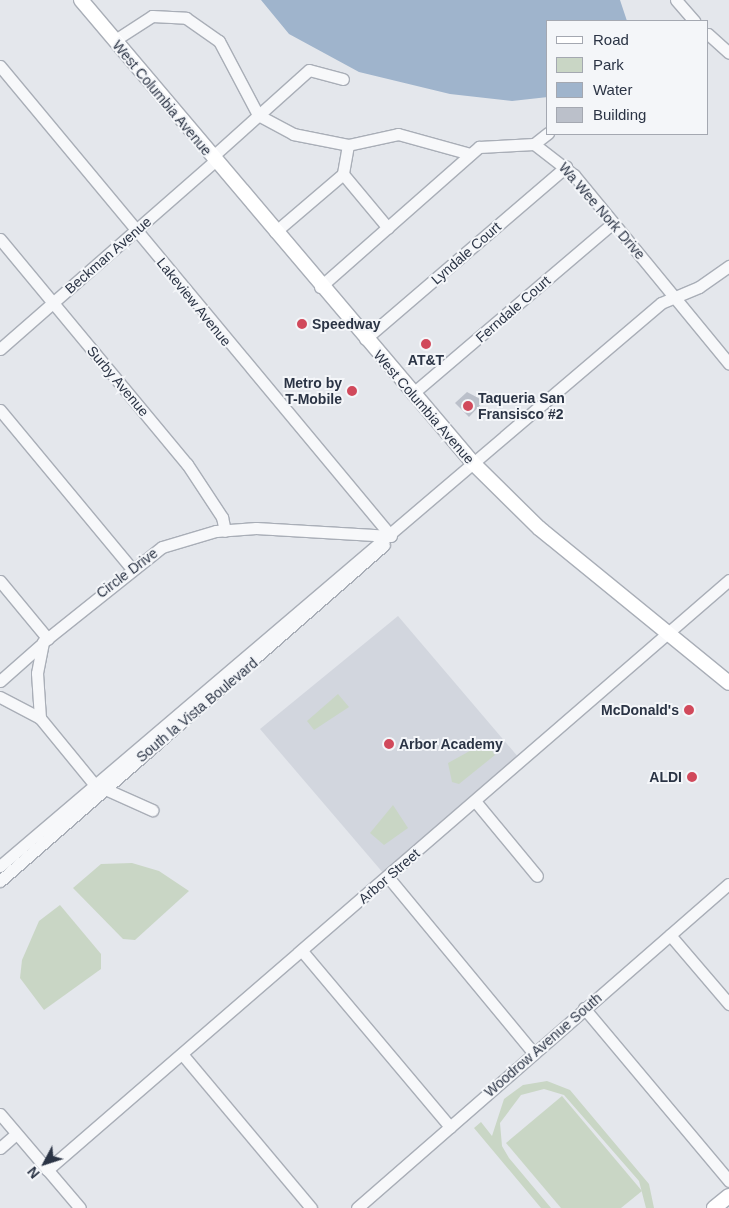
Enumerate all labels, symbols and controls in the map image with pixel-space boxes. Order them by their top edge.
legend [546,20,709,135]
text: Road [593,31,629,48]
street label: West Columbia Avenue [109,37,215,159]
text: Park [593,56,624,73]
text: Water [593,81,632,98]
text: Building [593,106,646,123]
street label: Wa Wee Nork Drive [555,159,649,263]
street label: Beckman Avenue [61,213,155,297]
street label: Lyndale Court [428,218,504,288]
street label: Lakeview Avenue [153,254,235,350]
street label: Ferndale Court [472,272,554,346]
place label: Speedway [312,316,380,332]
marker: Speedway [296,318,308,330]
marker: AT&T [420,338,432,350]
street label: Surby Avenue [83,342,153,420]
street label: West Columbia Avenue [370,346,478,468]
place label: AT&T [408,352,444,368]
place label: Metro by T-Mobile [284,375,342,408]
marker: Metro by T-Mobile [346,385,358,397]
place label: Taqueria San Fransisco #2 [478,390,565,422]
marker: Taqueria San Fransisco #2 [462,400,474,412]
street label: Circle Drive [93,545,161,601]
street label: South la Vista Boulevard [133,654,261,766]
place label: McDonald's [601,702,679,718]
marker: McDonald's [683,704,695,716]
place label: Arbor Academy [399,736,503,752]
marker: Arbor Academy [383,738,395,750]
place label: ALDI [649,769,682,785]
marker: ALDI [686,771,698,783]
street label: Arbor Street [355,845,423,907]
street label: Woodrow Avenue South [481,989,605,1101]
north arrow [20,1138,70,1188]
text: N [24,1164,43,1182]

